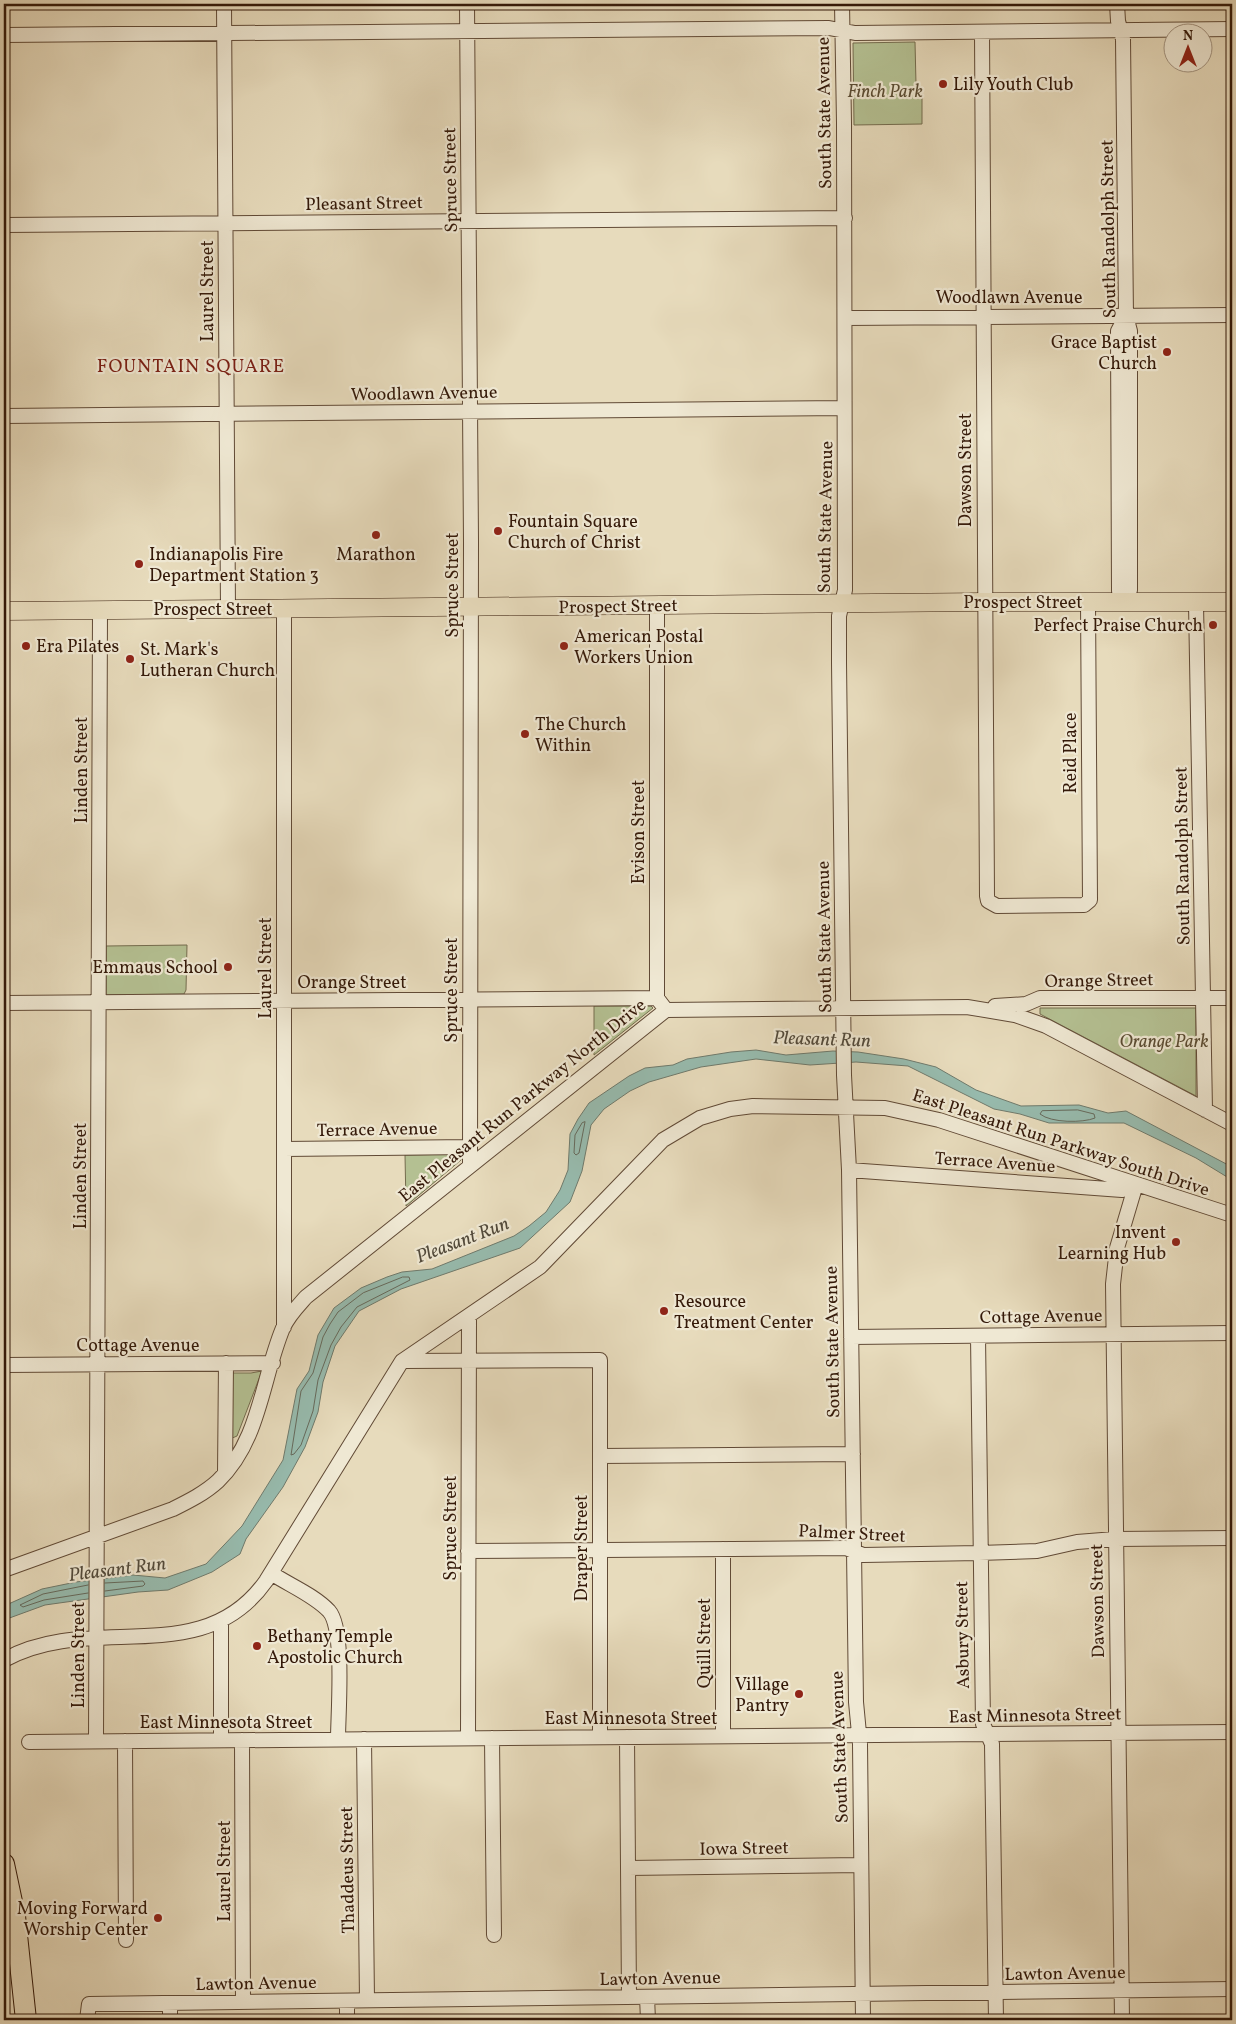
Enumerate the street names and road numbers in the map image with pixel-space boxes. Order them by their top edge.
street label: South State Avenue [812,37,839,189]
street label: Spruce Street [438,127,465,233]
street label: South Randolph Street [1095,139,1124,319]
street label: Pleasant Street [305,191,423,218]
street label: Laurel Street [196,240,221,342]
street label: Woodlawn Avenue [936,286,1082,311]
street label: Woodlawn Avenue [350,381,498,408]
street label: Dawson Street [954,413,979,527]
street label: South State Avenue [813,441,840,593]
street label: Spruce Street [441,532,466,638]
street label: Prospect Street [963,591,1083,616]
street label: Prospect Street [558,594,678,621]
street label: Prospect Street [153,598,273,623]
street label: Reid Place [1059,712,1084,794]
street label: Linden Street [70,717,95,823]
street label: South Randolph Street [1169,766,1198,946]
street label: Evison Street [627,780,652,884]
street label: South State Avenue [812,861,839,1013]
street label: Laurel Street [254,917,279,1019]
street label: Spruce Street [440,937,465,1043]
street label: Orange Street [1044,968,1154,995]
street label: Orange Street [298,971,406,996]
street label: East Pleasant Run Parkway North Drive [394,993,652,1209]
street label: East Pleasant Run Parkway South Drive [909,1083,1212,1203]
street label: Terrace Avenue [316,1117,438,1144]
street label: Linden Street [69,1123,94,1229]
street label: Terrace Avenue [934,1147,1056,1180]
street label: South State Avenue [820,1266,847,1418]
street label: Cottage Avenue [979,1304,1103,1331]
street label: Cottage Avenue [77,1334,199,1359]
street label: Spruce Street [439,1475,464,1581]
street label: Draper Street [570,1495,595,1601]
street label: Palmer Street [798,1519,906,1550]
street label: Dawson Street [1085,1544,1112,1658]
street label: Asbury Street [950,1581,977,1689]
street label: Quill Street [693,1598,718,1688]
street label: Linden Street [67,1602,92,1708]
street label: South State Avenue [825,1670,856,1824]
street label: East Minnesota Street [948,1702,1122,1731]
street label: East Minnesota Street [545,1707,717,1732]
street label: East Minnesota Street [140,1711,312,1736]
street label: Thaddeus Street [335,1806,362,1934]
street label: Laurel Street [213,1820,238,1922]
street label: Iowa Street [699,1836,789,1863]
street label: Lawton Avenue [1004,1961,1126,1988]
street label: Lawton Avenue [599,1966,721,1993]
street label: Lawton Avenue [195,1971,317,1998]

